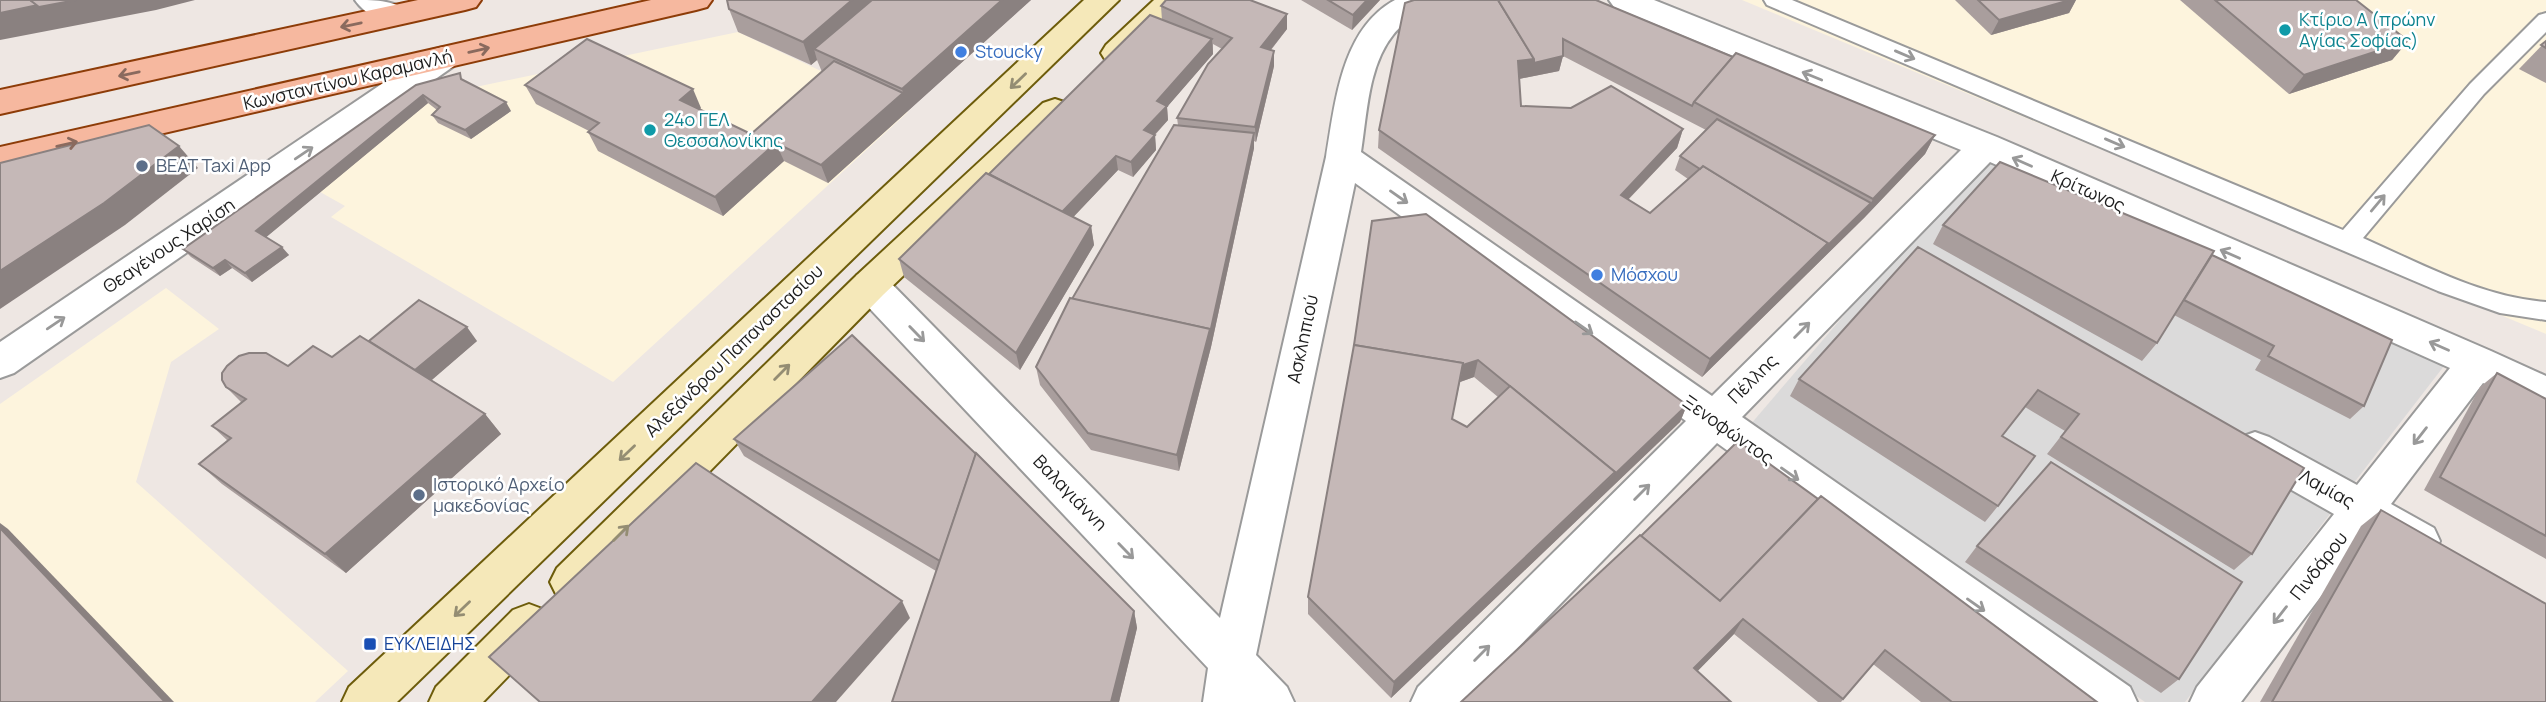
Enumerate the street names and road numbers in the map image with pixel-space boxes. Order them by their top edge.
street label: Κωνσταντίνου Καραμανλή [241,43,455,115]
street label: Κρίτωνος [2047,163,2129,217]
street label: Θεαγένους Χαρίση [98,192,239,298]
street label: Αλεξάνδρου Παπαναστασίου [639,259,828,442]
street label: Ασκληπιού [1281,292,1323,385]
street label: Πέλλης [1722,348,1782,408]
street label: Ξενοφώντος [1678,389,1779,469]
street label: Βαλαγιάννη [1028,449,1113,535]
street label: Λαμίας [2296,463,2359,513]
street label: Πινδάρου [2284,526,2352,604]

